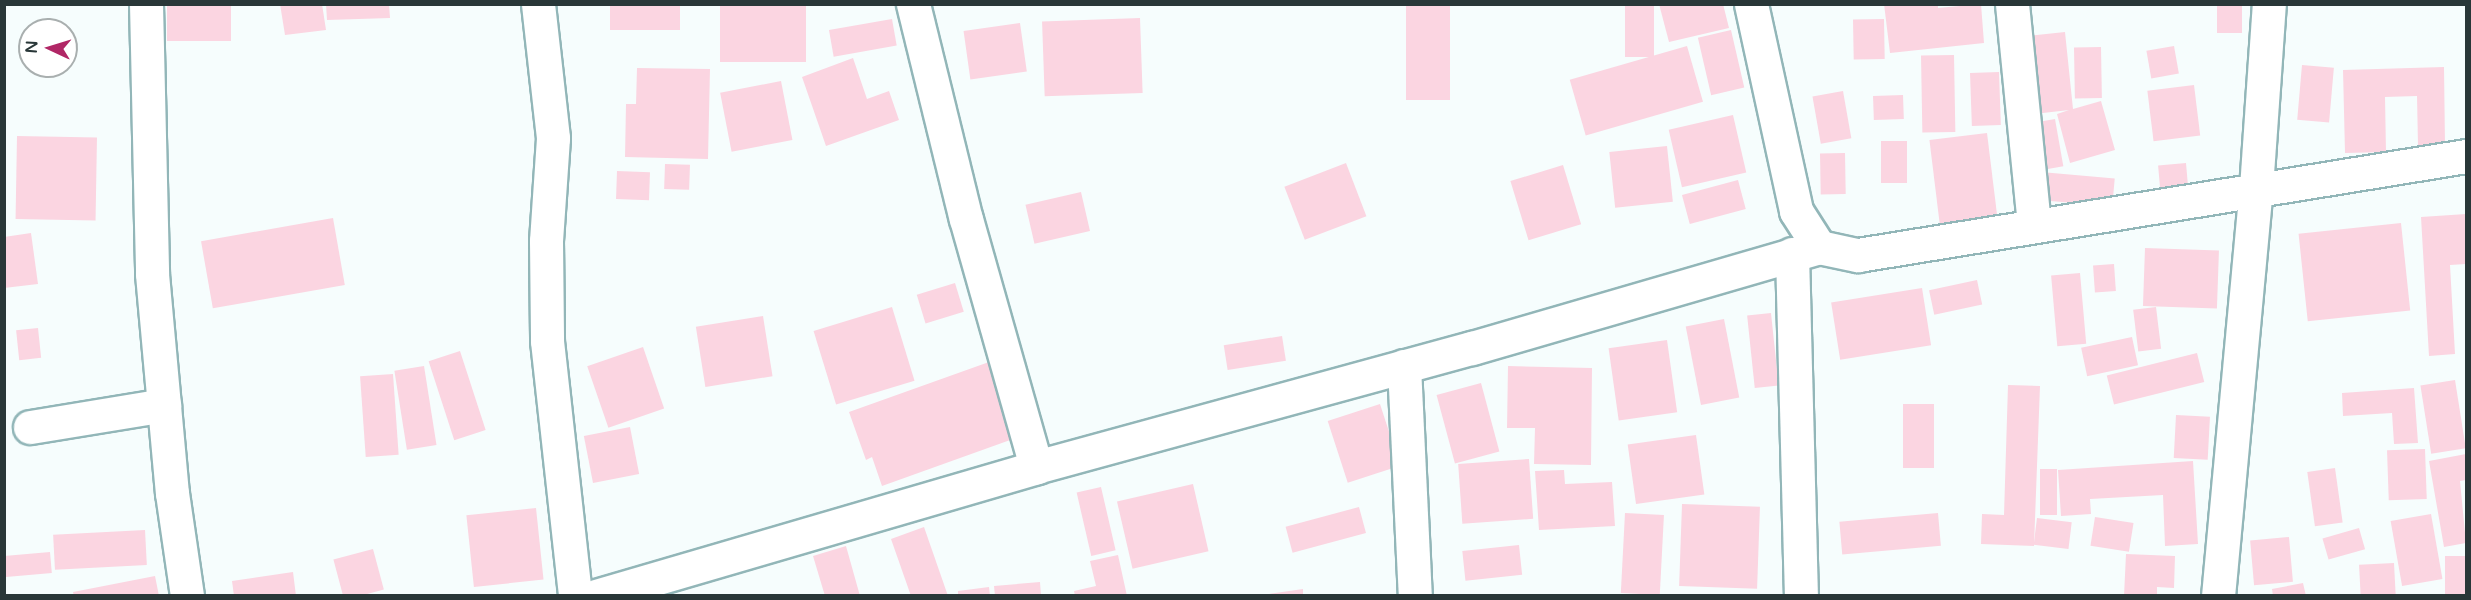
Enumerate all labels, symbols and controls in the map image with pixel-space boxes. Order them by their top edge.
north arrow [18,18,78,78]
text: N [22,40,42,54]

